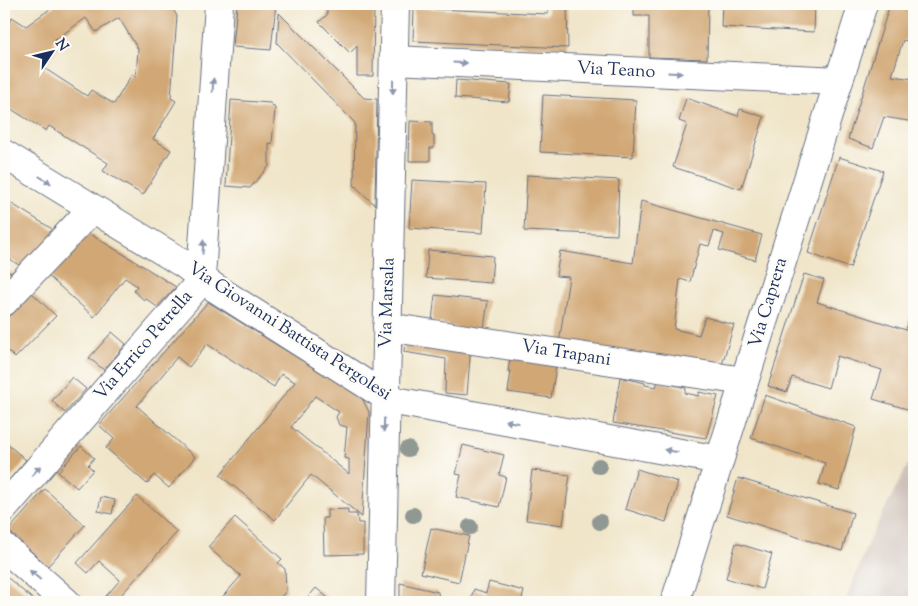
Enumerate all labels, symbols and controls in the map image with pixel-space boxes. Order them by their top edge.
north arrow [28,28,78,78]
text: N [50,35,72,56]
street label: Via Teano [576,56,656,86]
one-way arrow [452,60,468,68]
one-way arrow [667,70,683,78]
one-way arrow [209,76,217,92]
one-way arrow [389,80,397,96]
one-way arrow [39,175,52,184]
one-way arrow [199,239,207,255]
street label: Via Caprera [743,255,795,351]
street label: Via Giovanni Battista Pergolesi [182,256,396,408]
street label: Via Marsala [373,257,403,349]
street label: Via Errico Petrella [89,285,199,407]
street label: Via Trapani [519,334,613,374]
one-way arrow [380,417,388,433]
one-way arrow [503,418,519,426]
one-way arrow [663,447,679,455]
one-way arrow [30,464,41,477]
one-way arrow [29,570,41,581]

